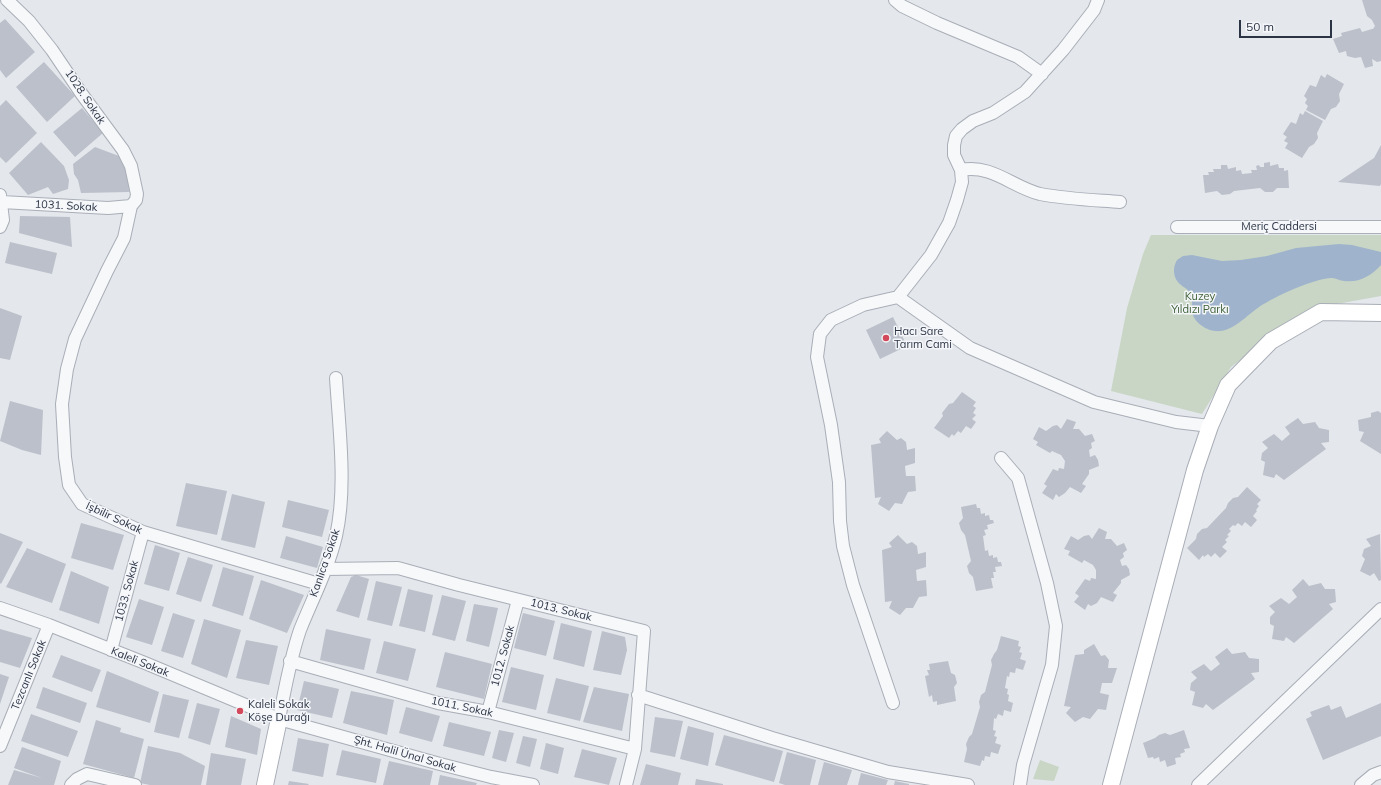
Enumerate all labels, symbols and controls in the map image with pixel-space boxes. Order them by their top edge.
scale bar [1241,12,1334,38]
text: 50 m [1246,19,1274,34]
street label: 1028. Sokak [62,67,108,127]
street label: 1031. Sokak [34,198,98,214]
street label: Meriç Caddersi [1241,220,1317,234]
park label: Kuzey Yıldızı Parkı [1171,290,1229,316]
place label: Hacı Sare Tarım Cami [894,325,952,351]
marker: Hacı Sare Tarım Cami [881,333,891,343]
street label: İşbilir Sokak [84,499,144,537]
street label: Kanlıca Sokak [307,527,343,599]
street label: 1033. Sokak [112,559,142,623]
street label: 1013. Sokak [529,596,593,624]
street label: 1012. Sokak [488,624,518,688]
street label: Tezcanlı Sokak [9,638,49,712]
street label: Kaleli Sokak [109,644,171,680]
street label: 1011. Sokak [430,694,494,720]
place label: Kaleli Sokak Köşe Durağı [248,698,310,724]
marker: Kaleli Sokak Köşe Durağı [235,706,245,716]
street label: Şht. Halil Ünal Sokak [352,733,458,775]

